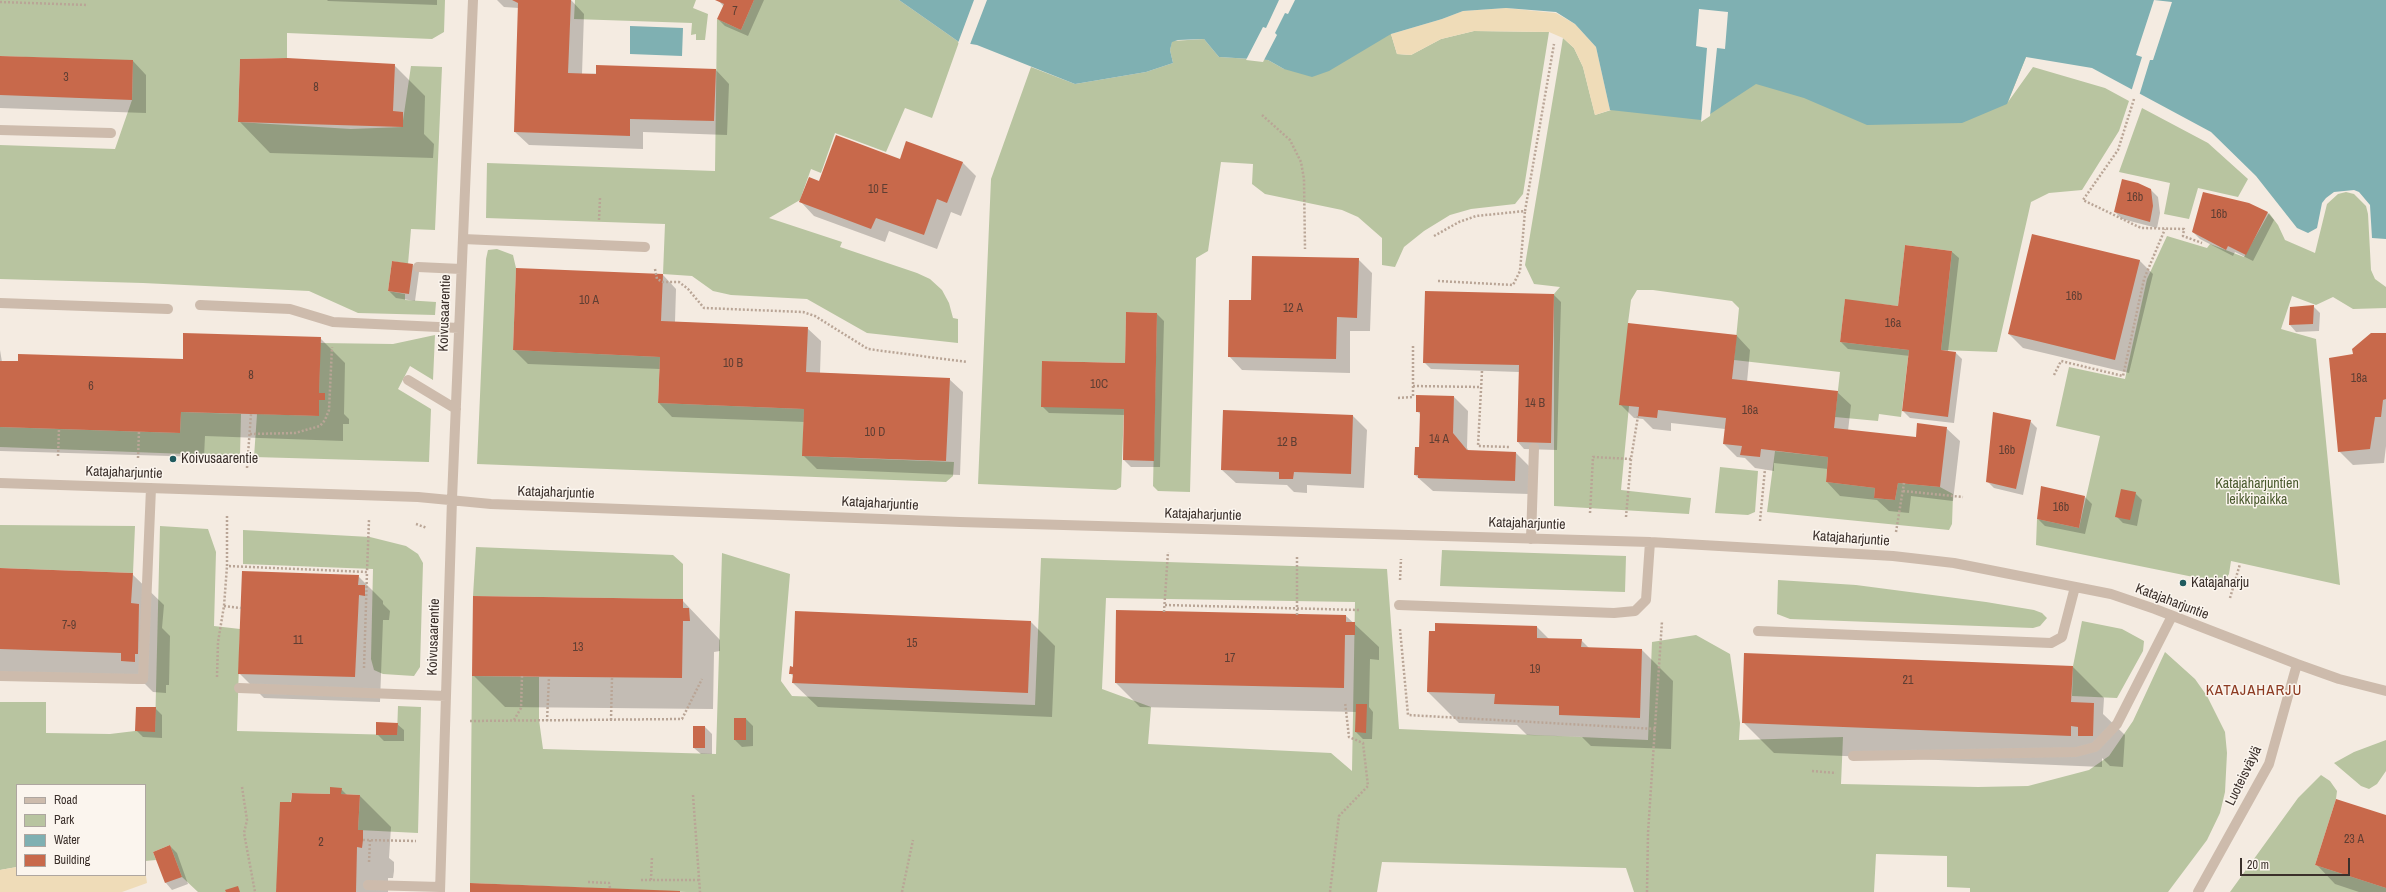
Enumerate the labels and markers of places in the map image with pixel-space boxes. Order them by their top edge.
place label: Koivusaarentie [181,451,258,467]
marker: Koivusaarentie [168,454,178,464]
place label: Katajaharju [2191,575,2249,591]
marker: Katajaharju [2178,578,2188,588]

